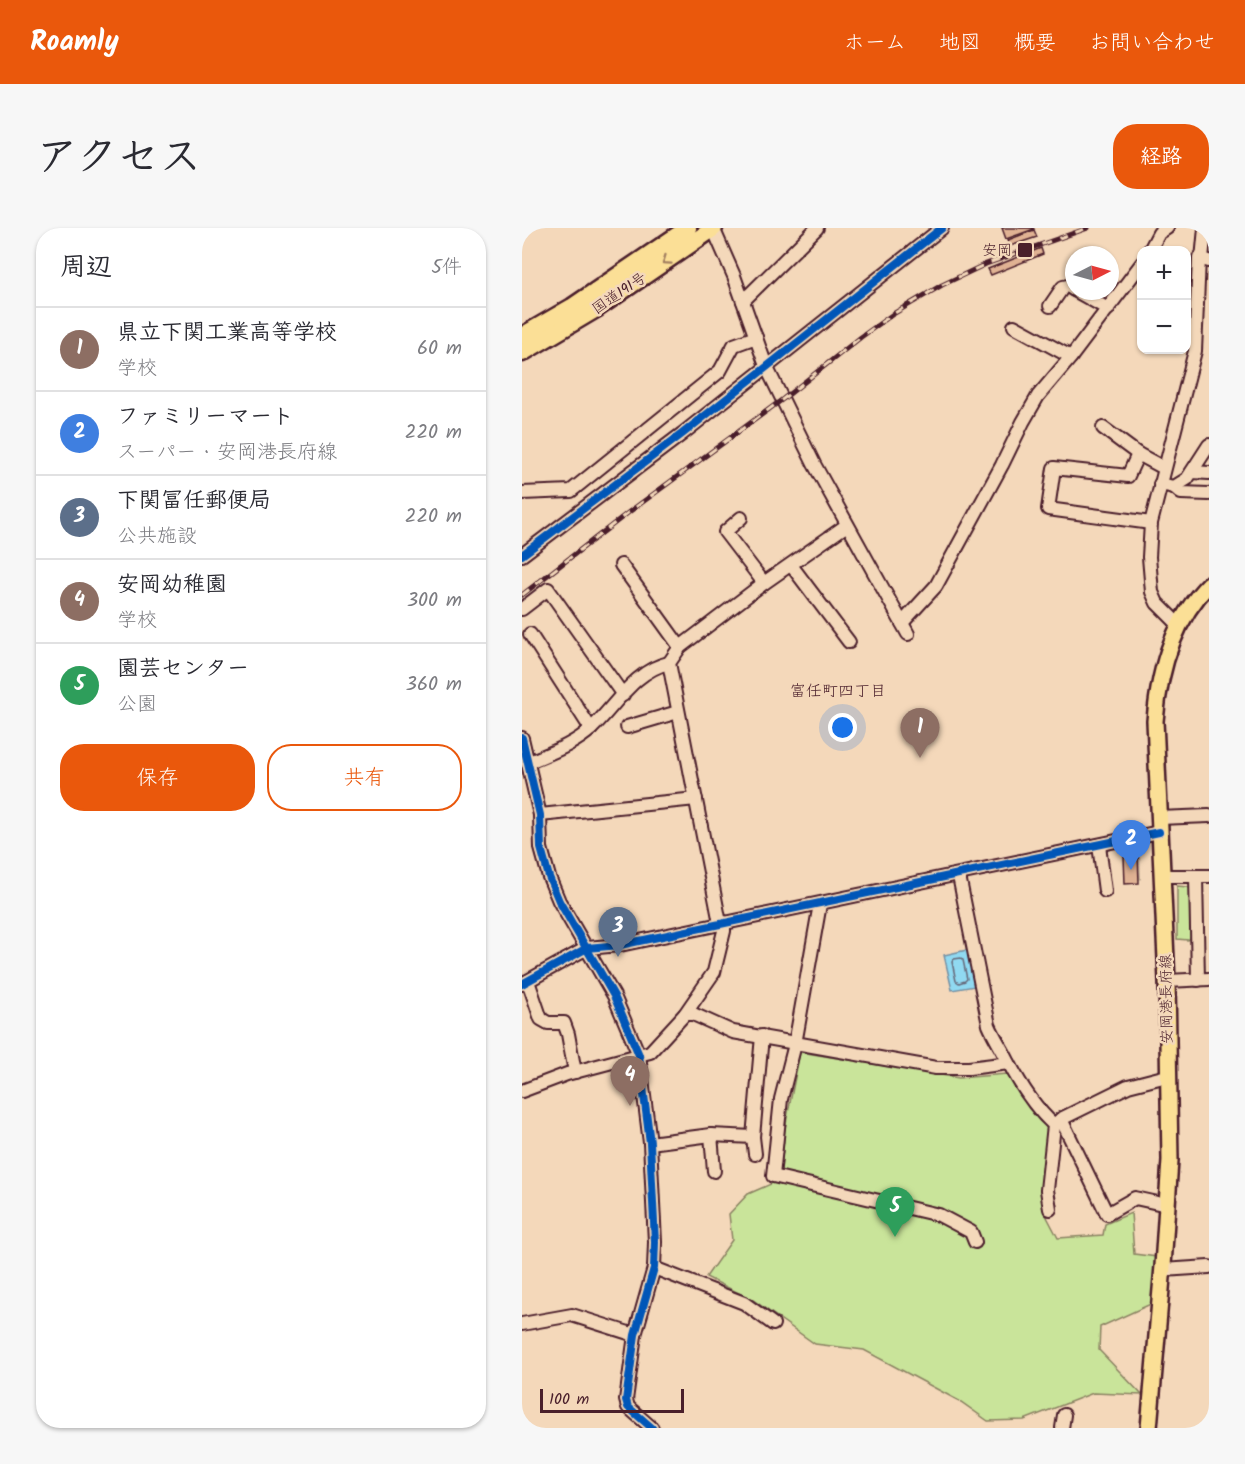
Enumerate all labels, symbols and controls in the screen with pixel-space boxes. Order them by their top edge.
text: Roamly [30,20,119,65]
text: ホーム [844,27,906,60]
text: 地図 [939,27,981,60]
text: 概要 [1014,27,1056,60]
text: お問い合わせ [1089,27,1215,60]
button: 経路 [1113,124,1209,189]
text: アクセス [36,125,201,192]
place label: 安岡 [982,239,1012,263]
marker: 安岡 [1016,241,1034,259]
north arrow [1065,246,1119,300]
map controls [1137,246,1191,354]
button: + [1137,246,1191,300]
text: 周辺 [60,247,112,289]
text: 5件 [431,252,462,284]
one-way arrow [661,254,672,265]
street label: 国道191号 [587,267,652,321]
button: − [1137,300,1191,354]
text: 県立下関工業高等学校 [117,316,337,351]
text: 1 [76,333,83,365]
text: 60 m [417,333,462,365]
text: 学校 [117,353,157,385]
text: ファミリーマート [117,400,294,435]
text: 2 [74,417,85,449]
text: 220 m [405,417,462,449]
text: スーパー · 安岡港長府線 [117,437,337,469]
text: 下関冨任郵便局 [117,484,271,519]
text: 3 [74,501,85,533]
text: 220 m [405,501,462,533]
text: 公共施設 [117,521,197,553]
text: 安岡幼稚園 [117,568,227,603]
text: 4 [74,585,85,617]
text: 300 m [407,585,462,617]
text: 学校 [117,605,157,637]
text: 園芸センター [117,652,249,687]
text: 5 [74,669,85,701]
text: 360 m [406,669,462,701]
district label: 富任町四丁目 [790,679,886,704]
text: 公園 [117,689,157,721]
pin: 1 [900,708,940,758]
your location [828,713,857,742]
button: 保存 [60,744,255,811]
button: 共有 [267,744,462,811]
pin: 2 [1112,820,1150,870]
pin: 3 [598,908,638,957]
street label: 安岡港長府線 [1154,954,1180,1044]
pin: 4 [610,1056,650,1106]
pin: 5 [876,1188,914,1237]
scale bar [540,1386,684,1414]
text: 100 m [549,1387,589,1412]

